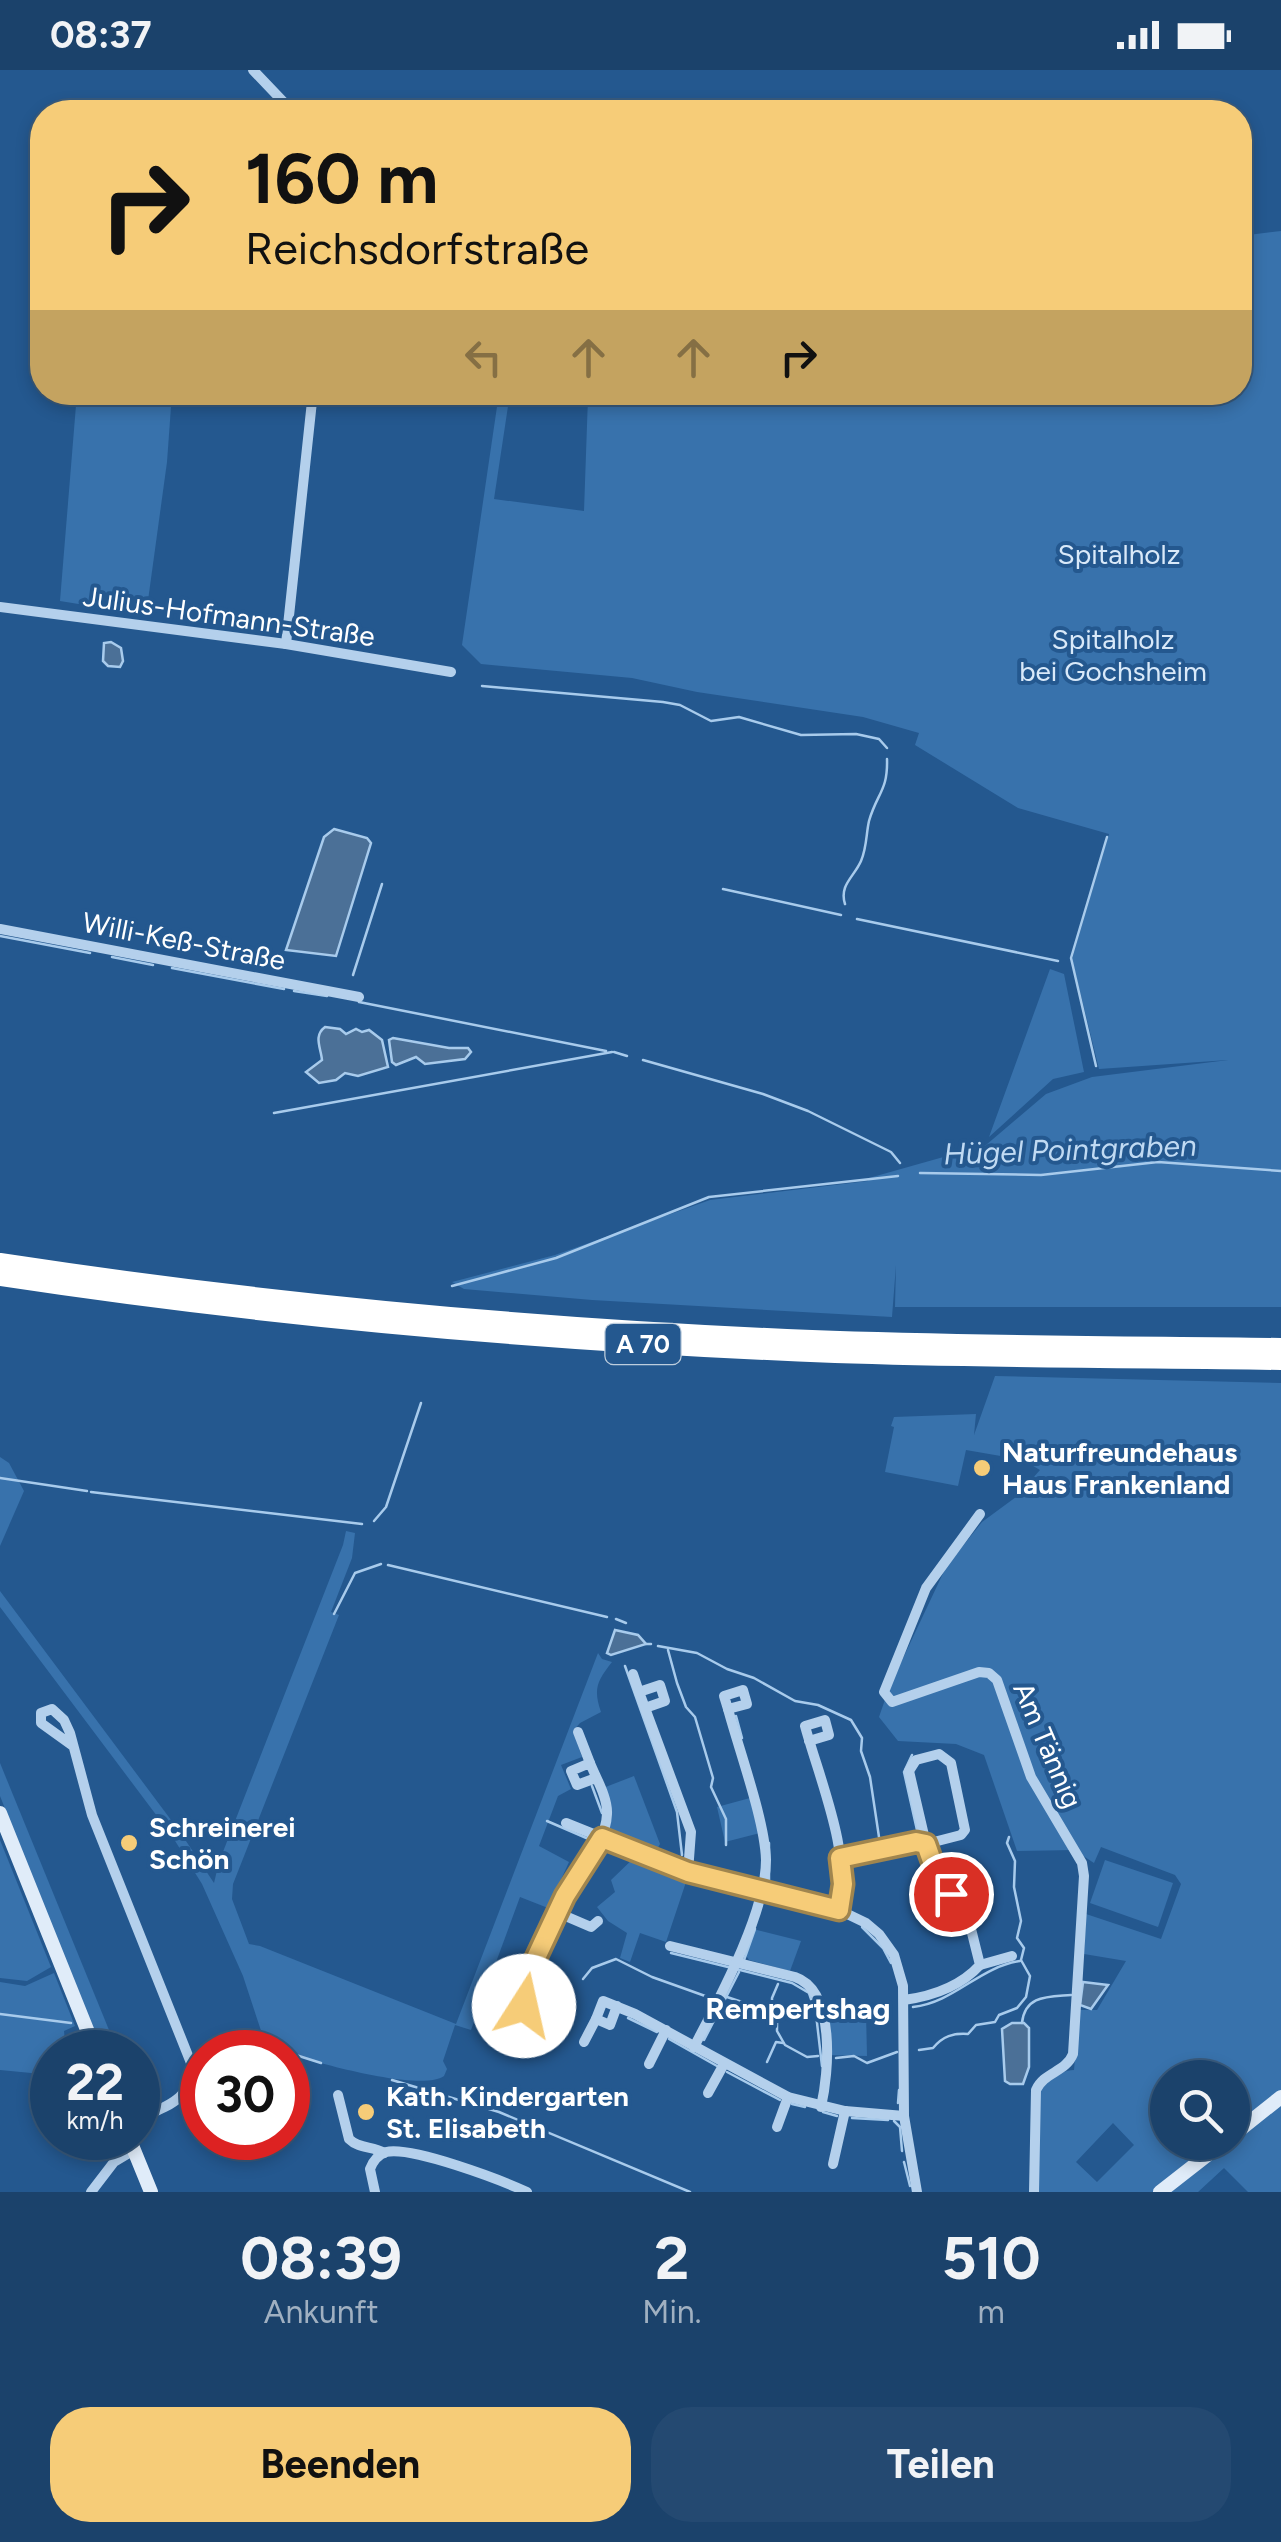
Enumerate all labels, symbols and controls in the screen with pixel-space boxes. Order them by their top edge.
text: 08:37 [50,12,152,58]
text: 160 m [245,136,438,221]
icon: right [80,140,210,270]
text: Reichsdorfstraße [245,221,589,275]
icon: left [456,330,511,385]
icon: ahead [561,330,616,385]
icon: ahead [666,330,721,385]
icon: right [771,330,826,385]
park label: Spitalholz [1058,537,1180,571]
street label: Julius-Hofmann-Straße [81,579,377,653]
park label: Spitalholz bei Gochsheim [1019,622,1207,688]
street label: Willi-Keß-Straße [80,905,288,977]
water label: Hügel Pointgraben [943,1127,1197,1172]
road number: A 70 [606,1324,680,1364]
place label: Naturfreundehaus Haus Frankenland [1002,1435,1237,1501]
marker: Naturfreundehaus Haus Frankenland [971,1457,993,1479]
street label: Am Tännig [1006,1677,1090,1813]
place label: Schreinerei Schön [149,1810,296,1876]
marker: Schreinerei Schön [118,1832,140,1854]
pin [909,1852,994,1937]
icon: arrive [924,1867,979,1922]
position arrow [472,1954,576,2058]
district label: Rempertshag [705,1990,891,2027]
speed limit sign: 30 [180,2030,310,2160]
text: 22 [66,2052,124,2113]
map controls [1150,2060,1250,2160]
button: search [1150,2060,1250,2160]
place label: Kath. Kindergarten St. Elisabeth [386,2079,629,2145]
marker: Kath. Kindergarten St. Elisabeth [355,2101,377,2123]
text: km/h [66,2105,124,2135]
text: 08:39 [240,2222,402,2294]
text: 2 [654,2222,689,2294]
text: 510 [942,2222,1041,2294]
text: Ankunft [264,2293,379,2331]
text: Min. [642,2293,701,2331]
text: m [978,2293,1005,2331]
button: Beenden [50,2407,631,2522]
button: Teilen [651,2407,1231,2522]

